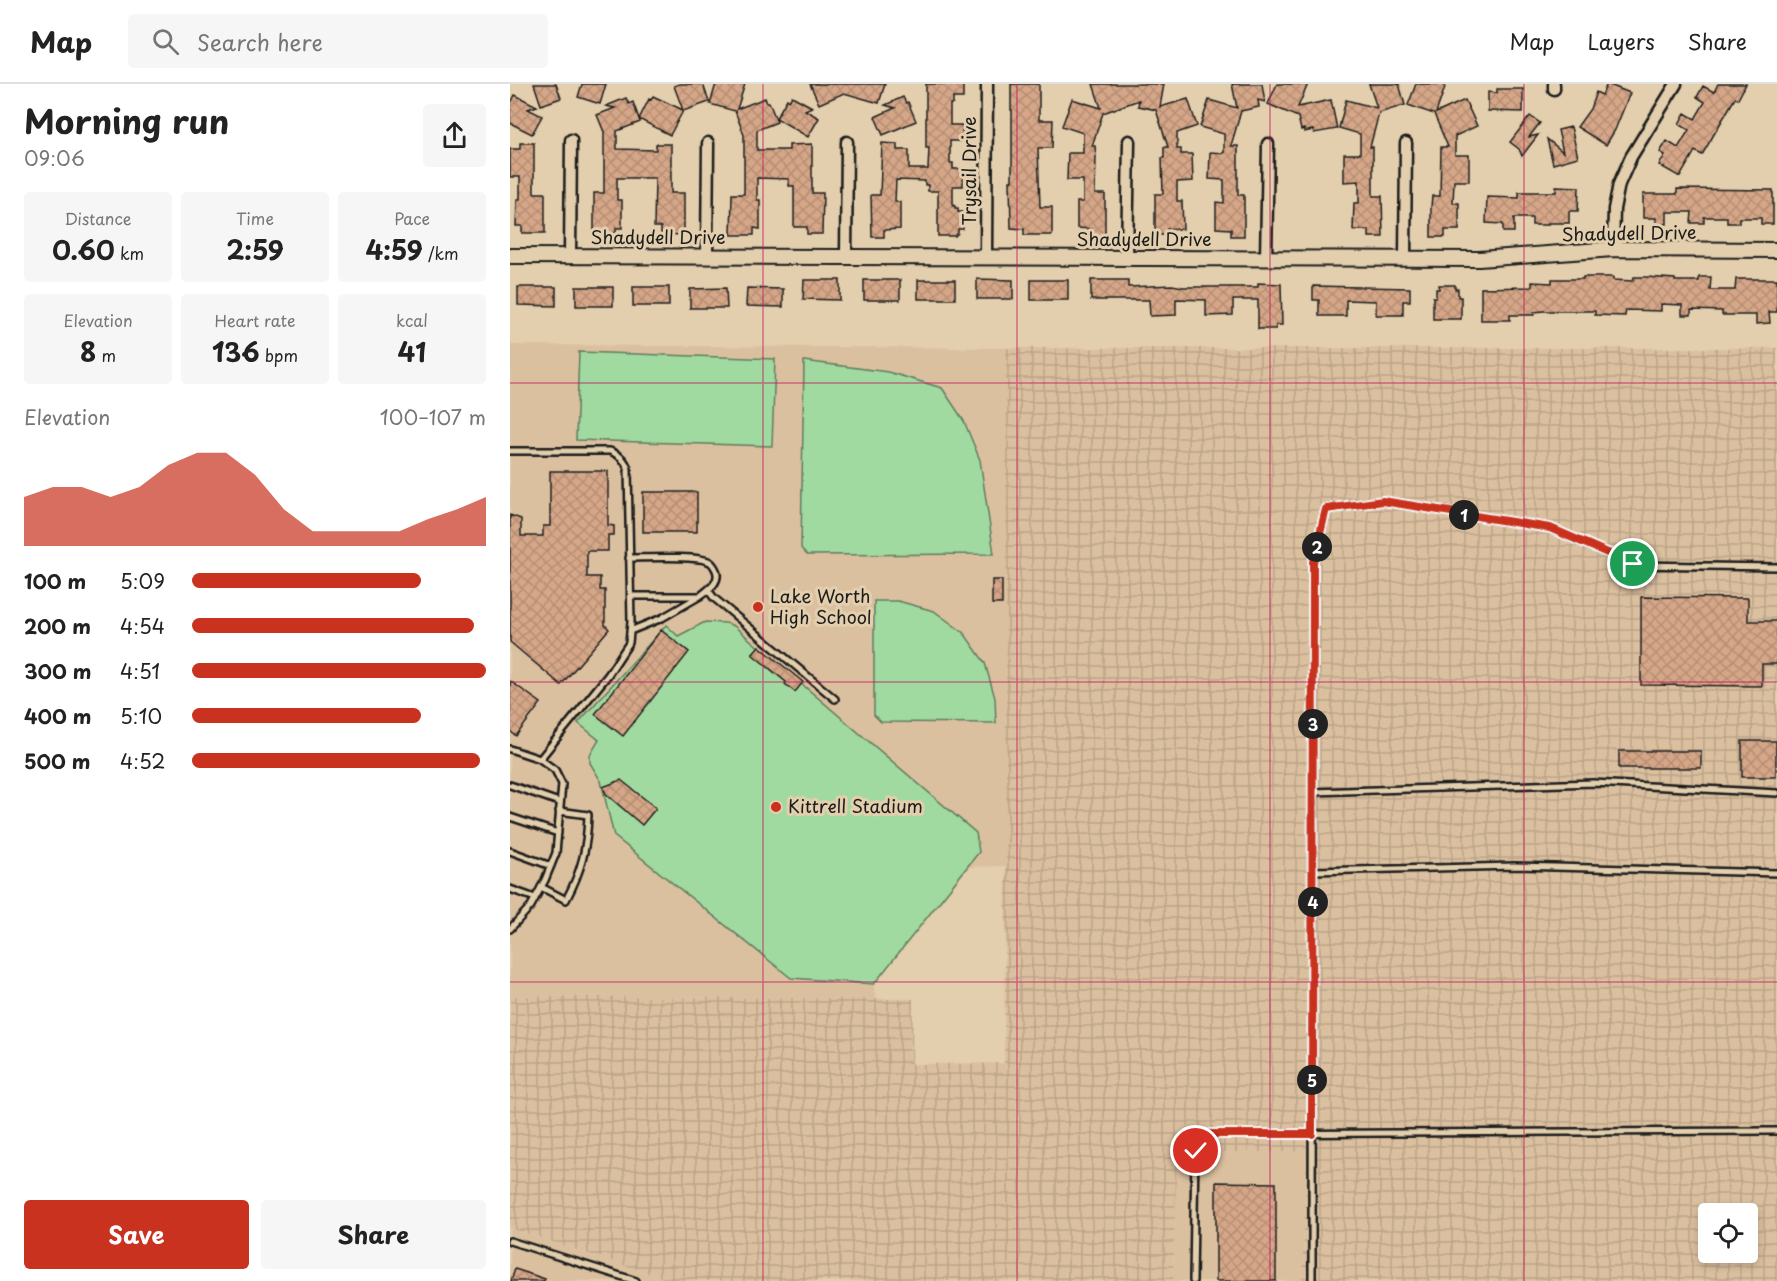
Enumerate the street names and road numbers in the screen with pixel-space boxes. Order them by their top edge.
street label: Trysail Drive [955,117,982,225]
street label: Shadydell Drive [1561,218,1697,247]
street label: Shadydell Drive [591,223,725,250]
street label: Shadydell Drive [1077,225,1211,252]

